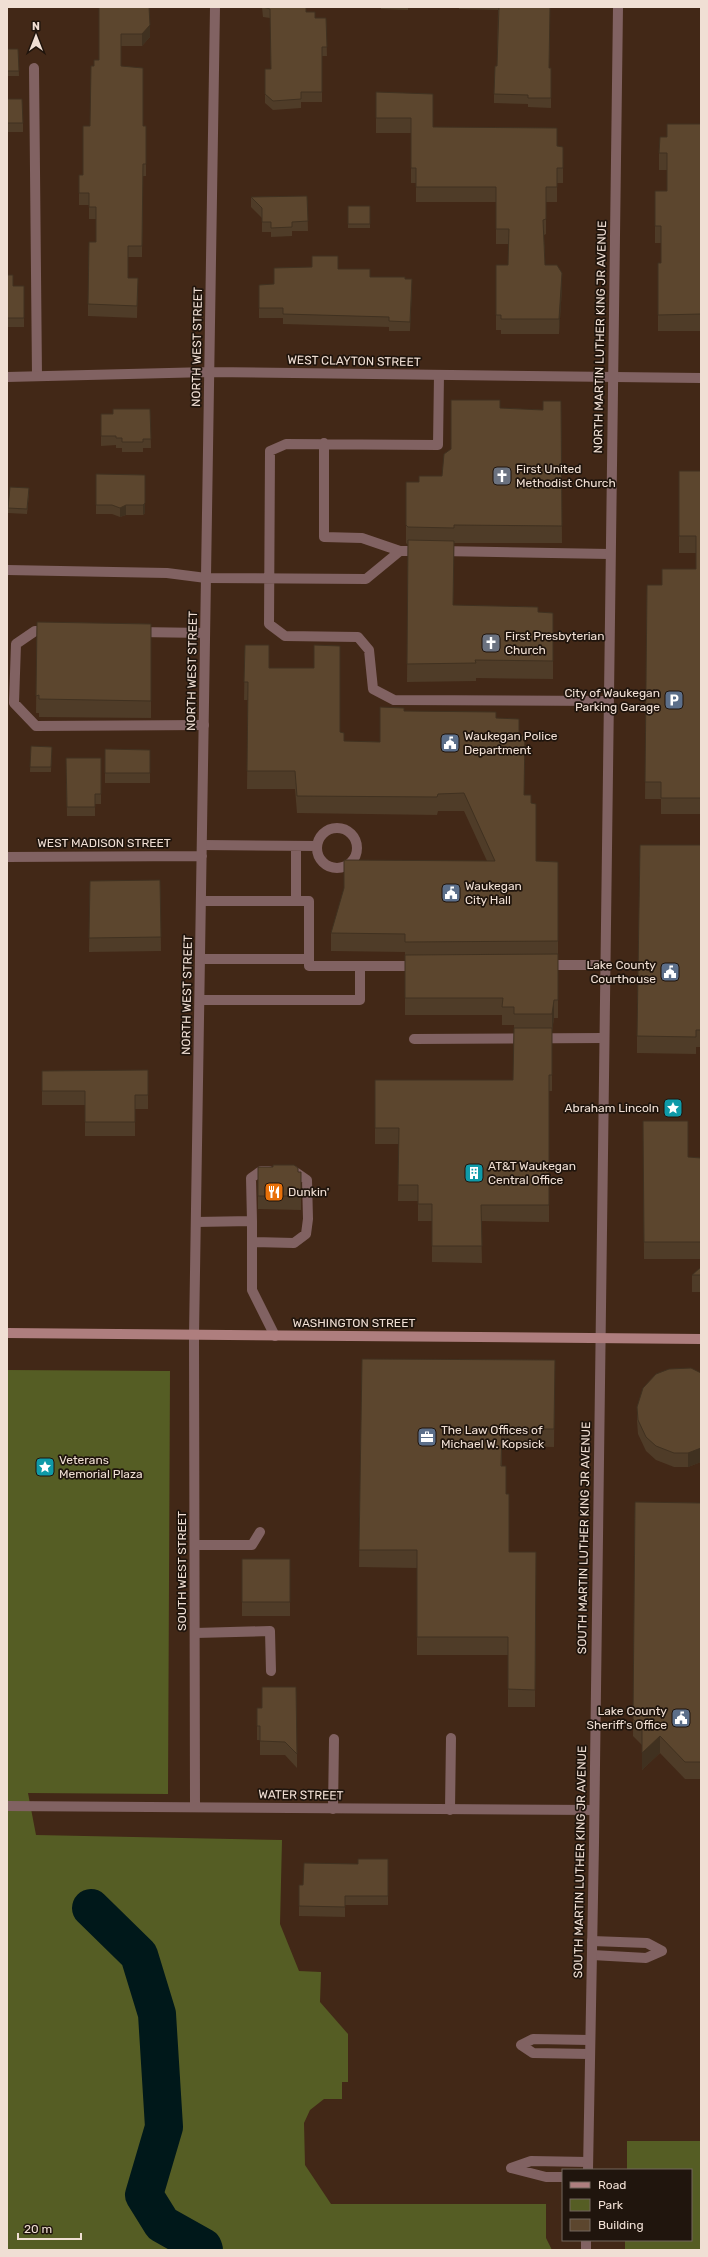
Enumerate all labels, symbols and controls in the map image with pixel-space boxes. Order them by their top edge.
north arrow [16,16,56,56]
text: N [32,20,40,33]
street label: NORTH MARTIN LUTHER KING JR AVENUE [591,221,609,453]
street label: NORTH WEST STREET [189,287,205,407]
street label: WEST CLAYTON STREET [287,353,421,369]
place label: First United Methodist Church [516,462,616,490]
church icon: First United Methodist Church [491,465,513,487]
street label: NORTH WEST STREET [184,611,200,731]
place label: First Presbyterian Church [505,629,605,657]
church icon: First Presbyterian Church [480,632,502,654]
place label: City of Waukegan Parking Garage [564,686,660,714]
parking icon: City of Waukegan Parking Garage [663,689,685,711]
place label: Waukegan Police Department [464,729,558,757]
public building icon: Waukegan Police Department [439,732,461,754]
street label: WEST MADISON STREET [37,836,171,850]
place label: Waukegan City Hall [465,879,522,907]
public building icon: Waukegan City Hall [440,882,462,904]
street label: NORTH WEST STREET [179,935,195,1055]
place label: Lake County Courthouse [586,958,656,986]
public building icon: Lake County Courthouse [659,961,681,983]
place icon: Abraham Lincoln [662,1097,684,1119]
place label: Abraham Lincoln [565,1101,659,1115]
place label: AT&T Waukegan Central Office [488,1159,576,1187]
building icon: AT&T Waukegan Central Office [463,1162,485,1184]
restaurant icon: Dunkin' [263,1181,285,1203]
place label: Dunkin' [288,1185,329,1199]
street label: WASHINGTON STREET [293,1316,415,1330]
street label: SOUTH MARTIN LUTHER KING JR AVENUE [575,1422,593,1654]
place label: The Law Offices of Michael W. Kopsick [441,1423,545,1451]
office icon: The Law Offices of Michael W. Kopsick [416,1426,438,1448]
place label: Veterans Memorial Plaza [59,1453,143,1481]
place icon: Veterans Memorial Plaza [34,1456,56,1478]
street label: SOUTH WEST STREET [175,1511,189,1631]
place label: Lake County Sheriff's Office [587,1704,667,1732]
public building icon: Lake County Sheriff's Office [670,1707,692,1729]
street label: SOUTH MARTIN LUTHER KING JR AVENUE [571,1746,589,1978]
street label: WATER STREET [258,1787,344,1803]
legend [562,2169,692,2241]
text: Road [598,2178,626,2192]
text: Park [598,2198,624,2212]
scale bar [18,2215,81,2241]
text: Building [598,2218,644,2232]
text: 20 m [24,2222,52,2236]

